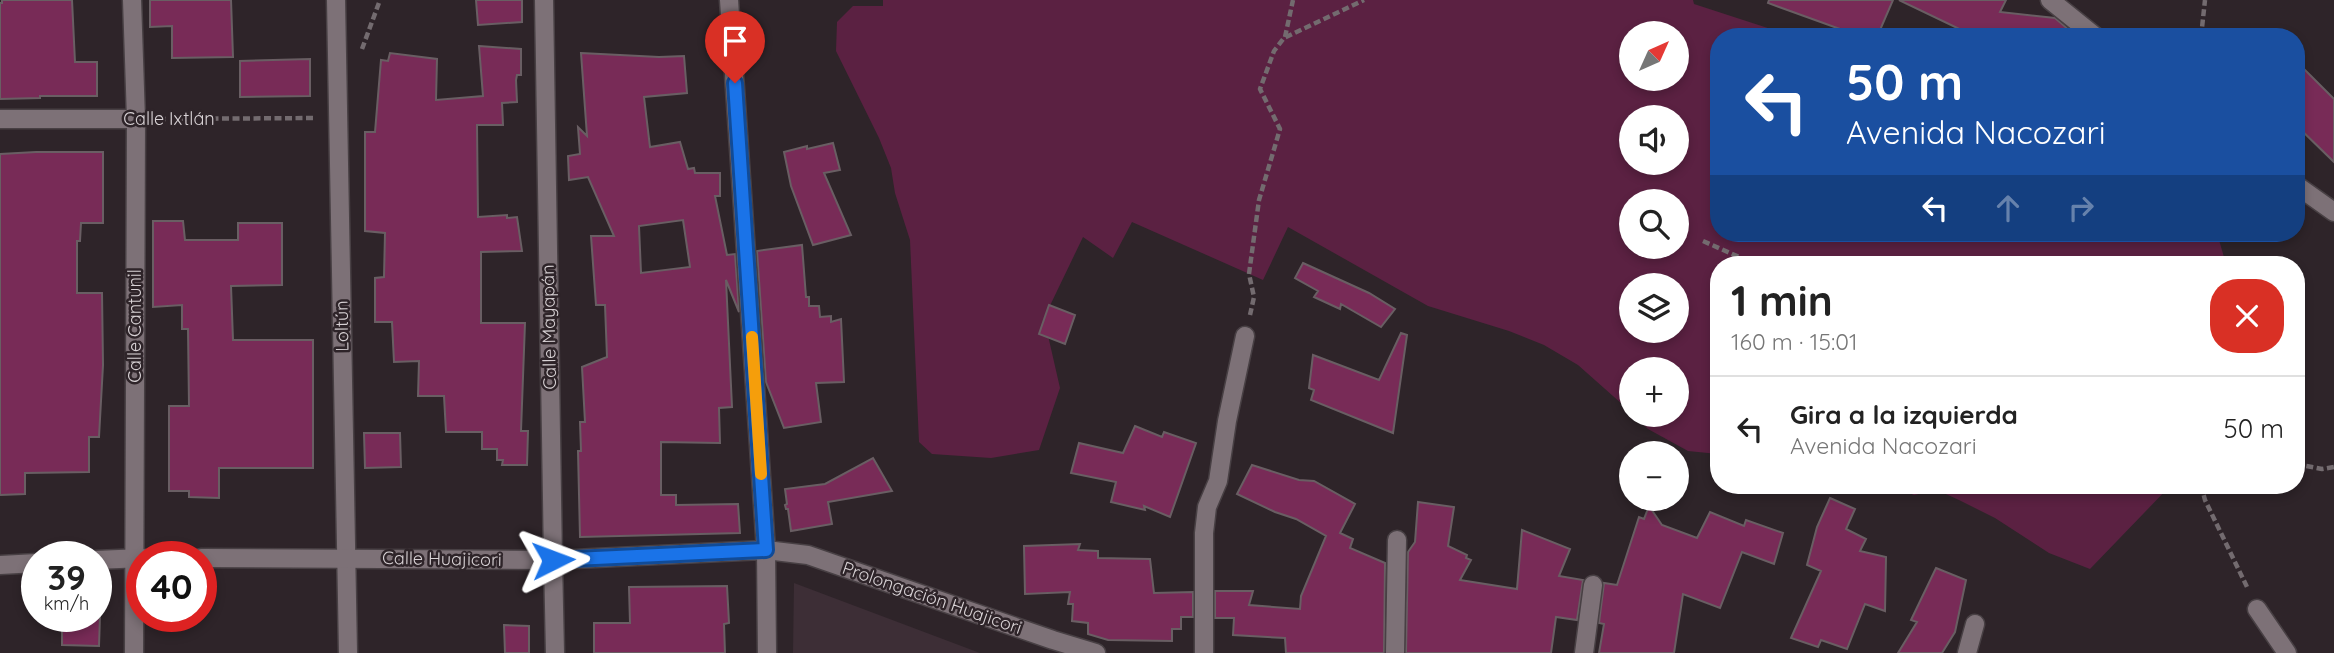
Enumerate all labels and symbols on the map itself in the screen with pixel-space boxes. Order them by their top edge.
pin [705,11,765,83]
north arrow [1619,21,1689,91]
street label: Calle Ixtlán [123,107,215,130]
street label: Calle Mayapán [536,264,561,390]
street label: Calle Cantunil [123,269,146,383]
street label: Loltún [330,300,353,352]
position arrow [516,523,590,597]
speed limit sign: 40 [126,541,217,632]
street label: Calle Huajicori [382,546,502,571]
street label: Prolongación Huajicori [839,556,1025,639]

